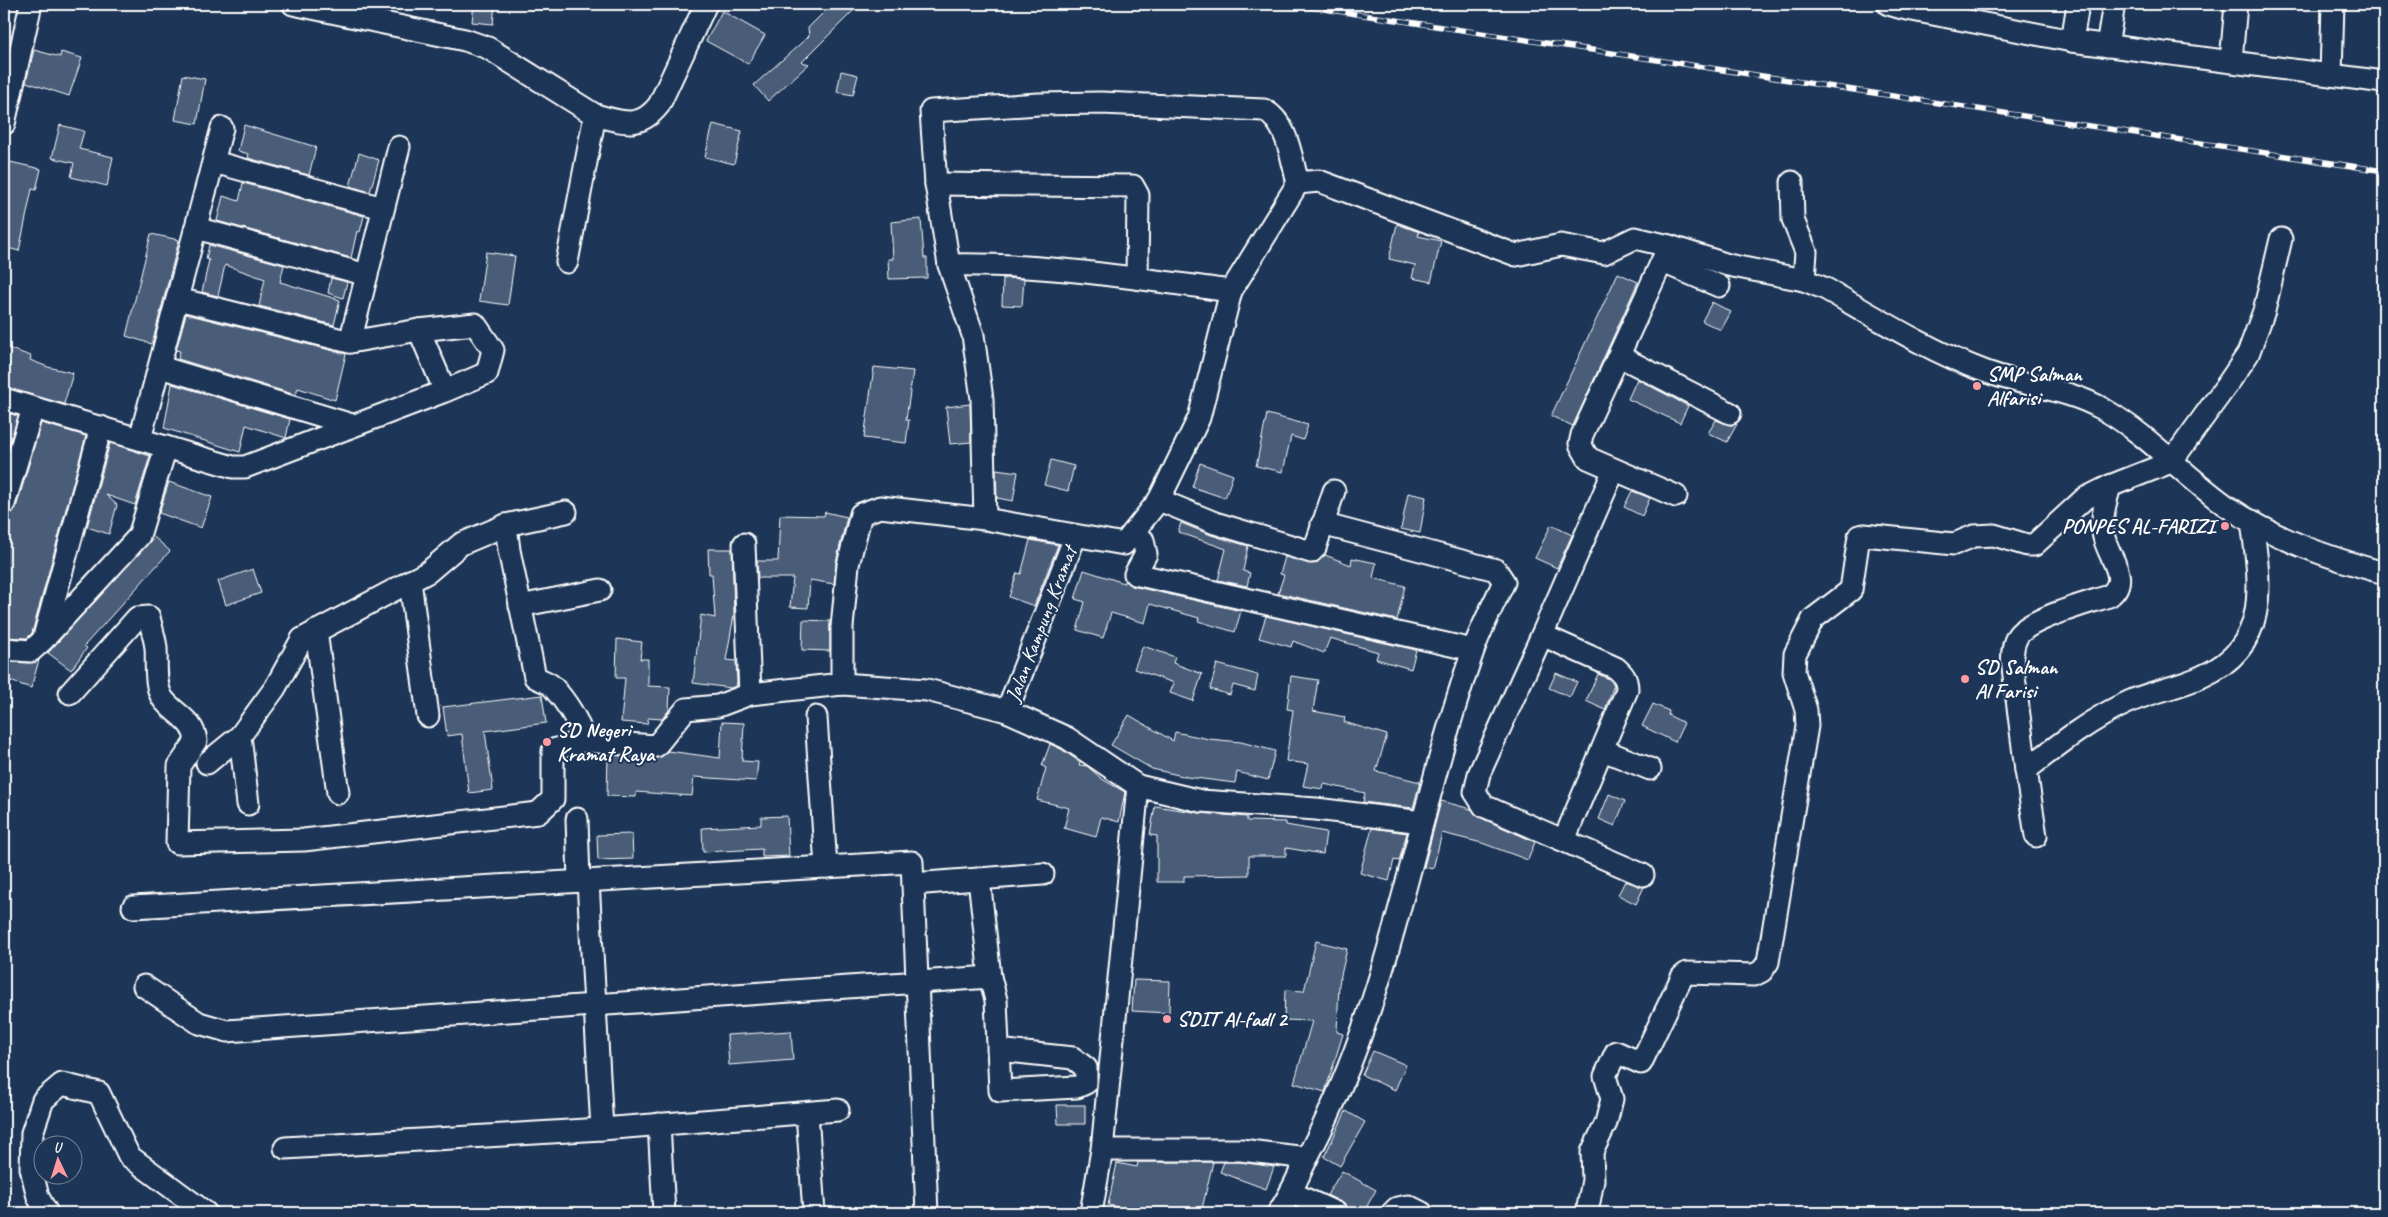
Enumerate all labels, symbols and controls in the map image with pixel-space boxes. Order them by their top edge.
place label: SMP Salman Alfarisi [1987,361,2083,411]
marker: SMP Salman Alfarisi [1971,380,1983,392]
place label: PONPES AL-FARIZI [2062,513,2219,539]
marker: PONPES AL-FARIZI [2219,520,2231,532]
street label: Jalan Kampung Kramat [999,540,1084,706]
place label: SD Salman Al Farisi [1975,654,2059,704]
marker: SD Salman Al Farisi [1959,673,1971,685]
place label: SD Negeri Kramat Raya [557,717,656,767]
marker: SD Negeri Kramat Raya [541,736,553,748]
place label: SDIT Al-fadl 2 [1177,1006,1289,1032]
marker: SDIT Al-fadl 2 [1161,1013,1173,1025]
north arrow [32,1134,82,1184]
text: U [53,1139,64,1156]

